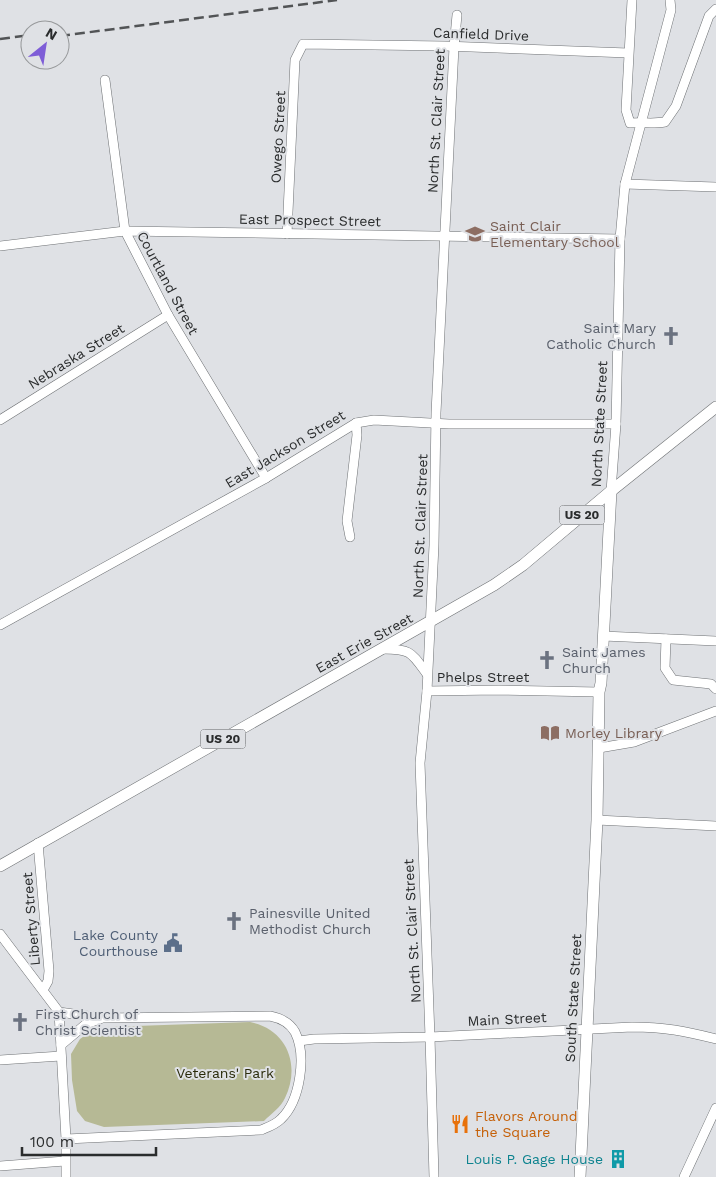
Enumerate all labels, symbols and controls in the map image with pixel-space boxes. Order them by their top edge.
north arrow [20,20,70,70]
text: N [43,24,60,43]
street label: Canfield Drive [433,24,529,44]
street label: North St. Clair Street [424,48,448,193]
street label: Owego Street [268,90,288,184]
street label: East Prospect Street [239,211,381,229]
place label: Saint Clair Elementary School [490,218,620,250]
school or university icon: Saint Clair Elementary School [464,223,486,245]
street label: Courtland Street [134,229,202,337]
street label: Nebraska Street [25,320,127,392]
place label: Saint Mary Catholic Church [546,320,657,352]
church icon: Saint Mary Catholic Church [660,325,682,347]
street label: North State Street [588,360,610,488]
street label: East Jackson Street [222,407,348,491]
street label: North St. Clair Street [409,453,431,598]
road number: US 20 [560,506,604,524]
street label: East Erie Street [313,610,415,676]
place label: Saint James Church [562,644,646,676]
church icon: Saint James Church [536,649,558,671]
street label: Phelps Street [437,669,529,685]
library icon: Morley Library [539,722,561,744]
place label: Morley Library [565,725,663,741]
road number: US 20 [200,730,246,749]
street label: North St. Clair Street [400,858,424,1003]
street label: Liberty Street [19,871,43,966]
place label: Painesville United Methodist Church [249,905,371,937]
church icon: Painesville United Methodist Church [223,910,245,932]
place label: Lake County Courthouse [73,927,159,959]
public building icon: Lake County Courthouse [162,932,184,954]
street label: South State Street [562,933,584,1063]
place label: First Church of Christ Scientist [35,1006,141,1038]
street label: Main Street [467,1009,547,1029]
church icon: First Church of Christ Scientist [9,1011,31,1033]
park label: Veterans' Park [176,1065,274,1081]
place label: Flavors Around the Square [475,1108,577,1140]
restaurant icon: Flavors Around the Square [449,1113,471,1135]
scale bar [22,1124,156,1156]
text: 100 m [30,1133,74,1151]
building icon: Louis P. Gage House [607,1148,629,1170]
place label: Louis P. Gage House [466,1151,603,1167]

